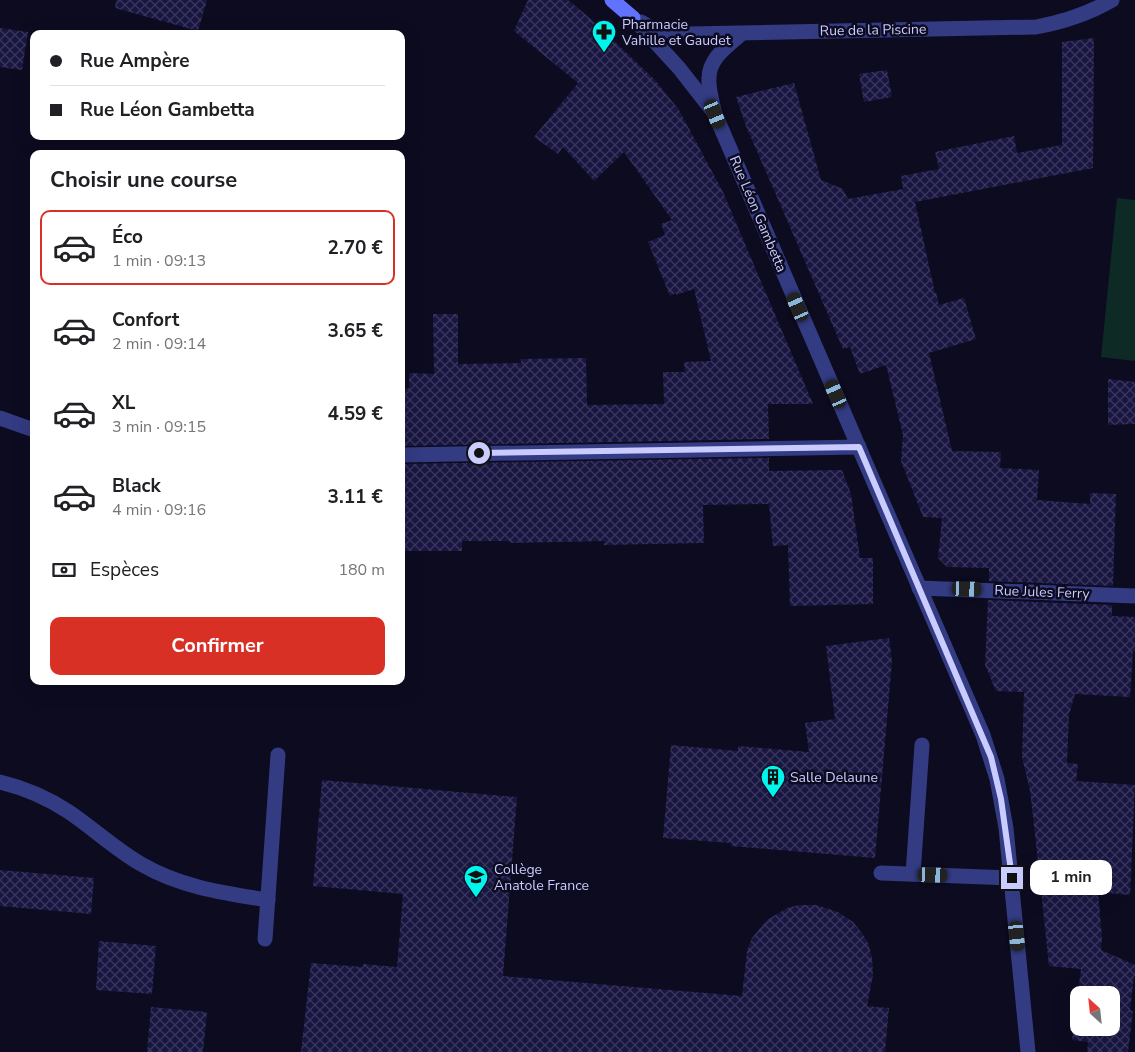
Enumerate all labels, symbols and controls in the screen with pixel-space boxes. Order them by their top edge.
place label: Pharmacie Vahille et Gaudet [621,15,731,50]
pharmacy icon: Pharmacie Vahille et Gaudet [591,19,617,53]
street label: Rue de la Piscine [820,20,926,40]
text: Rue Ampère [80,48,190,74]
text: Rue Léon Gambetta [80,97,255,123]
car [702,97,727,131]
street label: Rue Léon Gambetta [725,153,791,275]
text: Choisir une course [50,165,237,195]
text: Éco [112,224,143,250]
icon: car [52,225,97,270]
text: 2.70 € [328,235,383,261]
text: 1 min · 09:13 [112,250,206,272]
car [785,290,810,324]
text: Confort [112,307,179,333]
icon: car [52,308,97,353]
text: 3.65 € [328,318,383,344]
text: 2 min · 09:14 [112,333,206,355]
car [823,377,848,411]
text: XL [112,390,135,416]
icon: car [52,391,97,436]
text: 4.59 € [328,401,383,427]
text: 3 min · 09:15 [112,416,206,438]
route start [468,442,490,464]
text: Black [112,473,161,499]
icon: car [52,474,97,519]
text: 3.11 € [328,484,383,510]
text: 4 min · 09:16 [112,499,206,521]
icon: cash [50,556,78,584]
text: Espèces [90,557,159,583]
text: 180 m [338,559,385,581]
car [951,581,982,597]
street label: Rue Jules Ferry [994,581,1091,603]
button: Confirmer [50,617,385,675]
building icon: Salle Delaune [760,764,786,798]
place label: Salle Delaune [790,768,878,787]
place label: Collège Anatole France [494,860,589,895]
callout: 1 min [1030,860,1112,896]
school or university icon: Collège Anatole France [463,864,489,898]
text: 1 min [1050,866,1092,888]
car [917,867,948,883]
route end [1001,867,1023,889]
car [1007,920,1026,952]
north arrow [1070,986,1120,1036]
map controls [1070,986,1120,1036]

